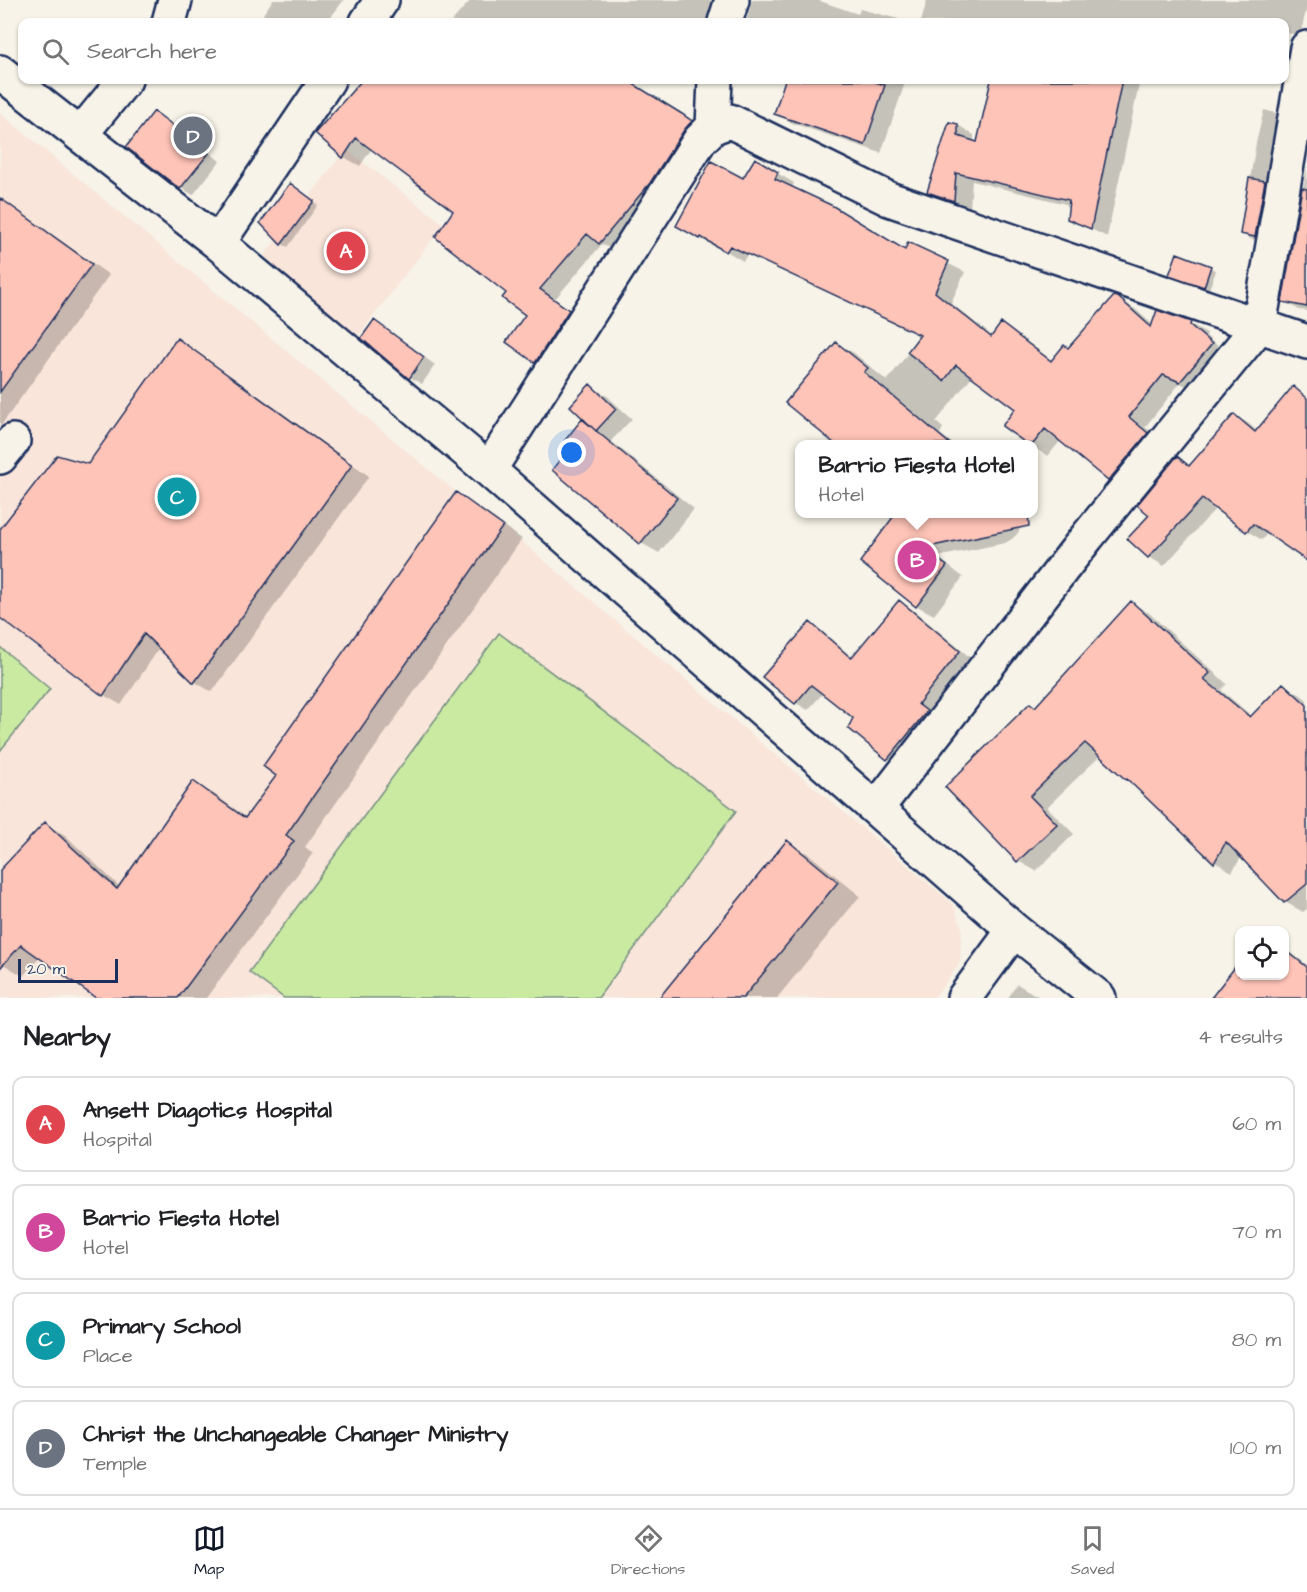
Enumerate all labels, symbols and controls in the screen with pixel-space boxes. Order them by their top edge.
search box [18,18,1289,84]
icon: search [39,35,72,68]
text: Search here [87,36,217,67]
pin: D [174,114,212,158]
pin: A [326,228,366,274]
your location [557,438,586,467]
popup [795,440,1038,518]
text: Barrio Fiesta Hotel [819,450,1014,481]
pin: C [158,474,196,520]
text: Hotel [819,481,864,509]
pin: B [898,538,936,582]
map controls [1235,926,1289,980]
button: locate [1235,926,1289,980]
scale bar [18,956,118,983]
text: 20 m [27,958,65,980]
text: Nearby [24,1019,111,1055]
text: 4 results [1198,1023,1283,1051]
text: Ansett Diagotics Hospital [83,1095,332,1126]
text: A [39,1110,52,1138]
text: 60 m [1232,1110,1281,1138]
text: Hospital [83,1126,152,1154]
text: Barrio Fiesta Hotel [83,1203,279,1234]
text: B [38,1218,53,1246]
text: 70 m [1233,1218,1281,1246]
text: Hotel [83,1234,128,1262]
text: Primary School [83,1311,241,1342]
text: C [38,1326,53,1354]
text: 80 m [1232,1326,1281,1354]
text: Place [83,1342,133,1370]
text: Christ the Unchangeable Changer Ministry [83,1419,508,1450]
text: D [39,1434,52,1462]
text: 100 m [1230,1434,1281,1462]
text: Temple [83,1450,147,1478]
tab: Map [193,1522,226,1580]
tab: Directions [611,1522,685,1580]
tab: Saved [1071,1522,1114,1580]

